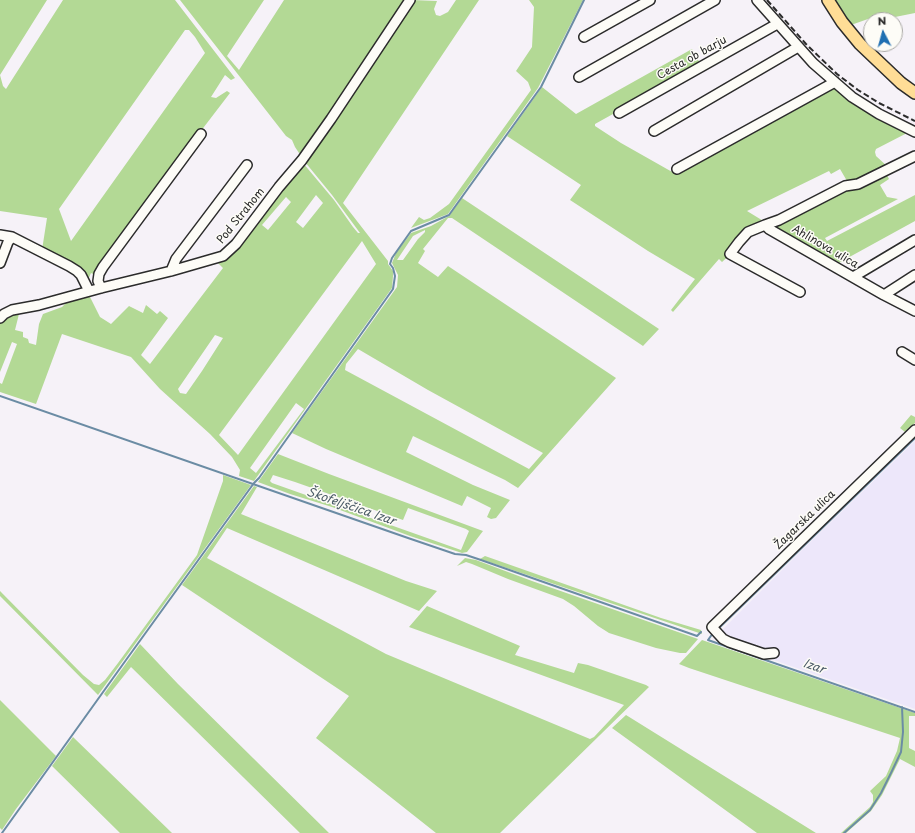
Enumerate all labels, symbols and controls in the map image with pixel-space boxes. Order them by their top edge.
north arrow [863,12,903,52]
text: N [877,12,887,29]
street label: Cesta ob barju [655,33,729,83]
street label: Pod Strahom [215,185,267,247]
street label: Ahlinova ulica [789,223,861,271]
water label: Škofeljščica Izar [305,485,397,529]
street label: Žagarska ulica [772,488,838,552]
water label: Izar [801,657,827,677]

